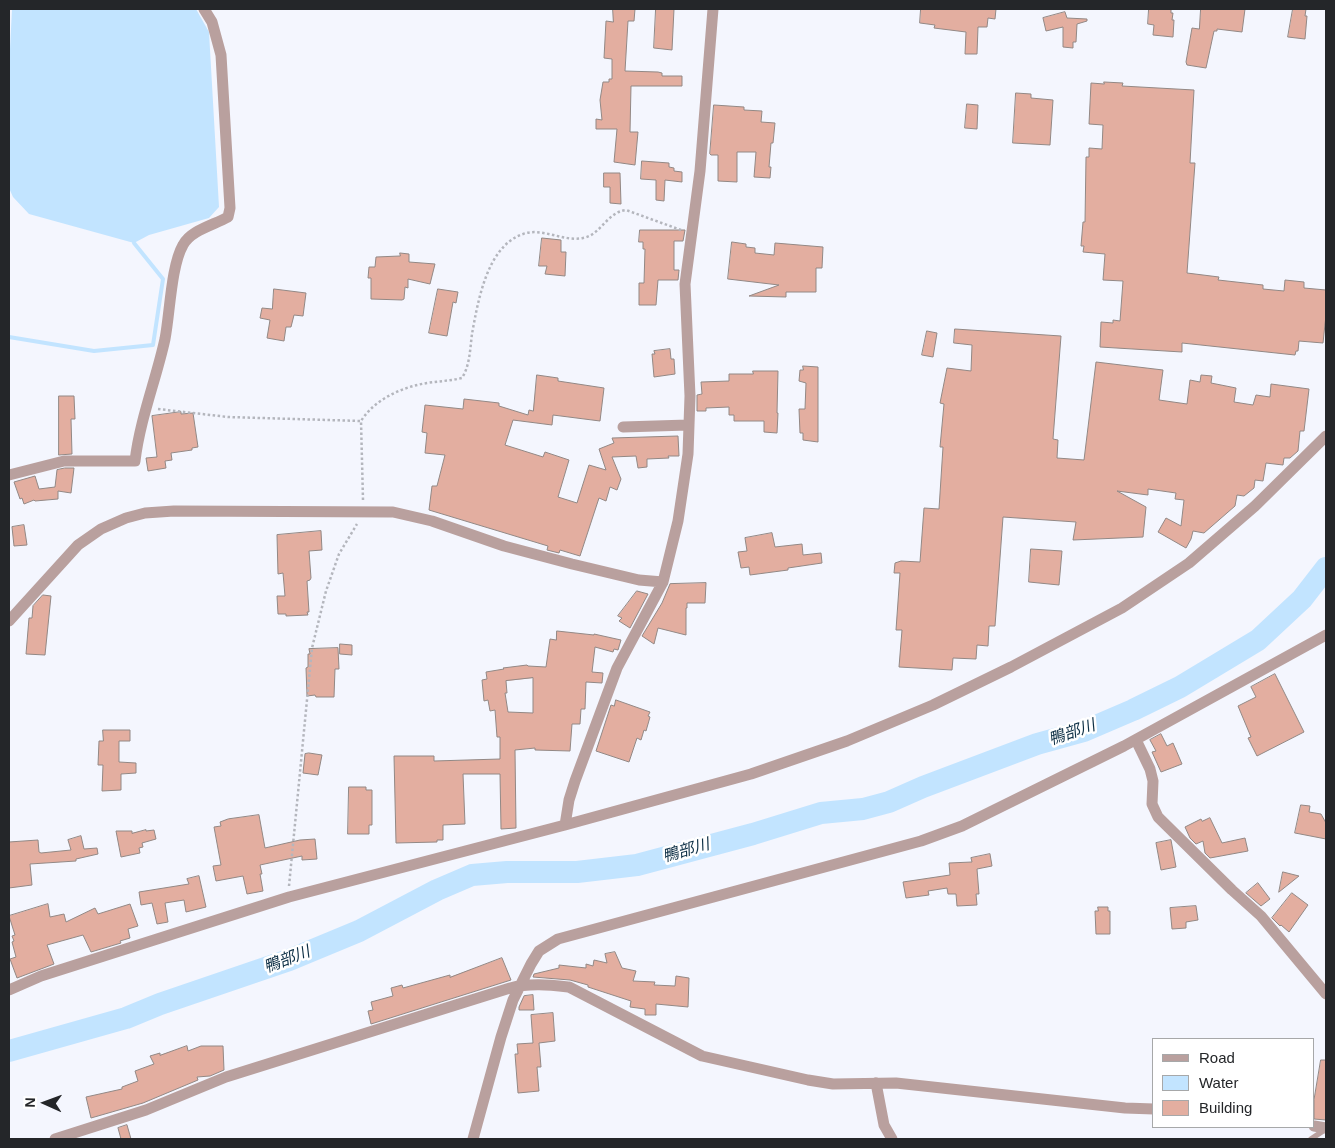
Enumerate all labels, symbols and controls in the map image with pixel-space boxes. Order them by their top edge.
water label: 鴨部川 [1046,716,1098,750]
water label: 鴨部川 [660,835,712,867]
water label: 鴨部川 [261,942,313,978]
legend [1152,1038,1315,1128]
text: Road [1199,1049,1235,1066]
text: Water [1199,1074,1238,1091]
north arrow [20,1078,70,1128]
text: N [22,1097,38,1108]
text: Building [1199,1099,1252,1116]

